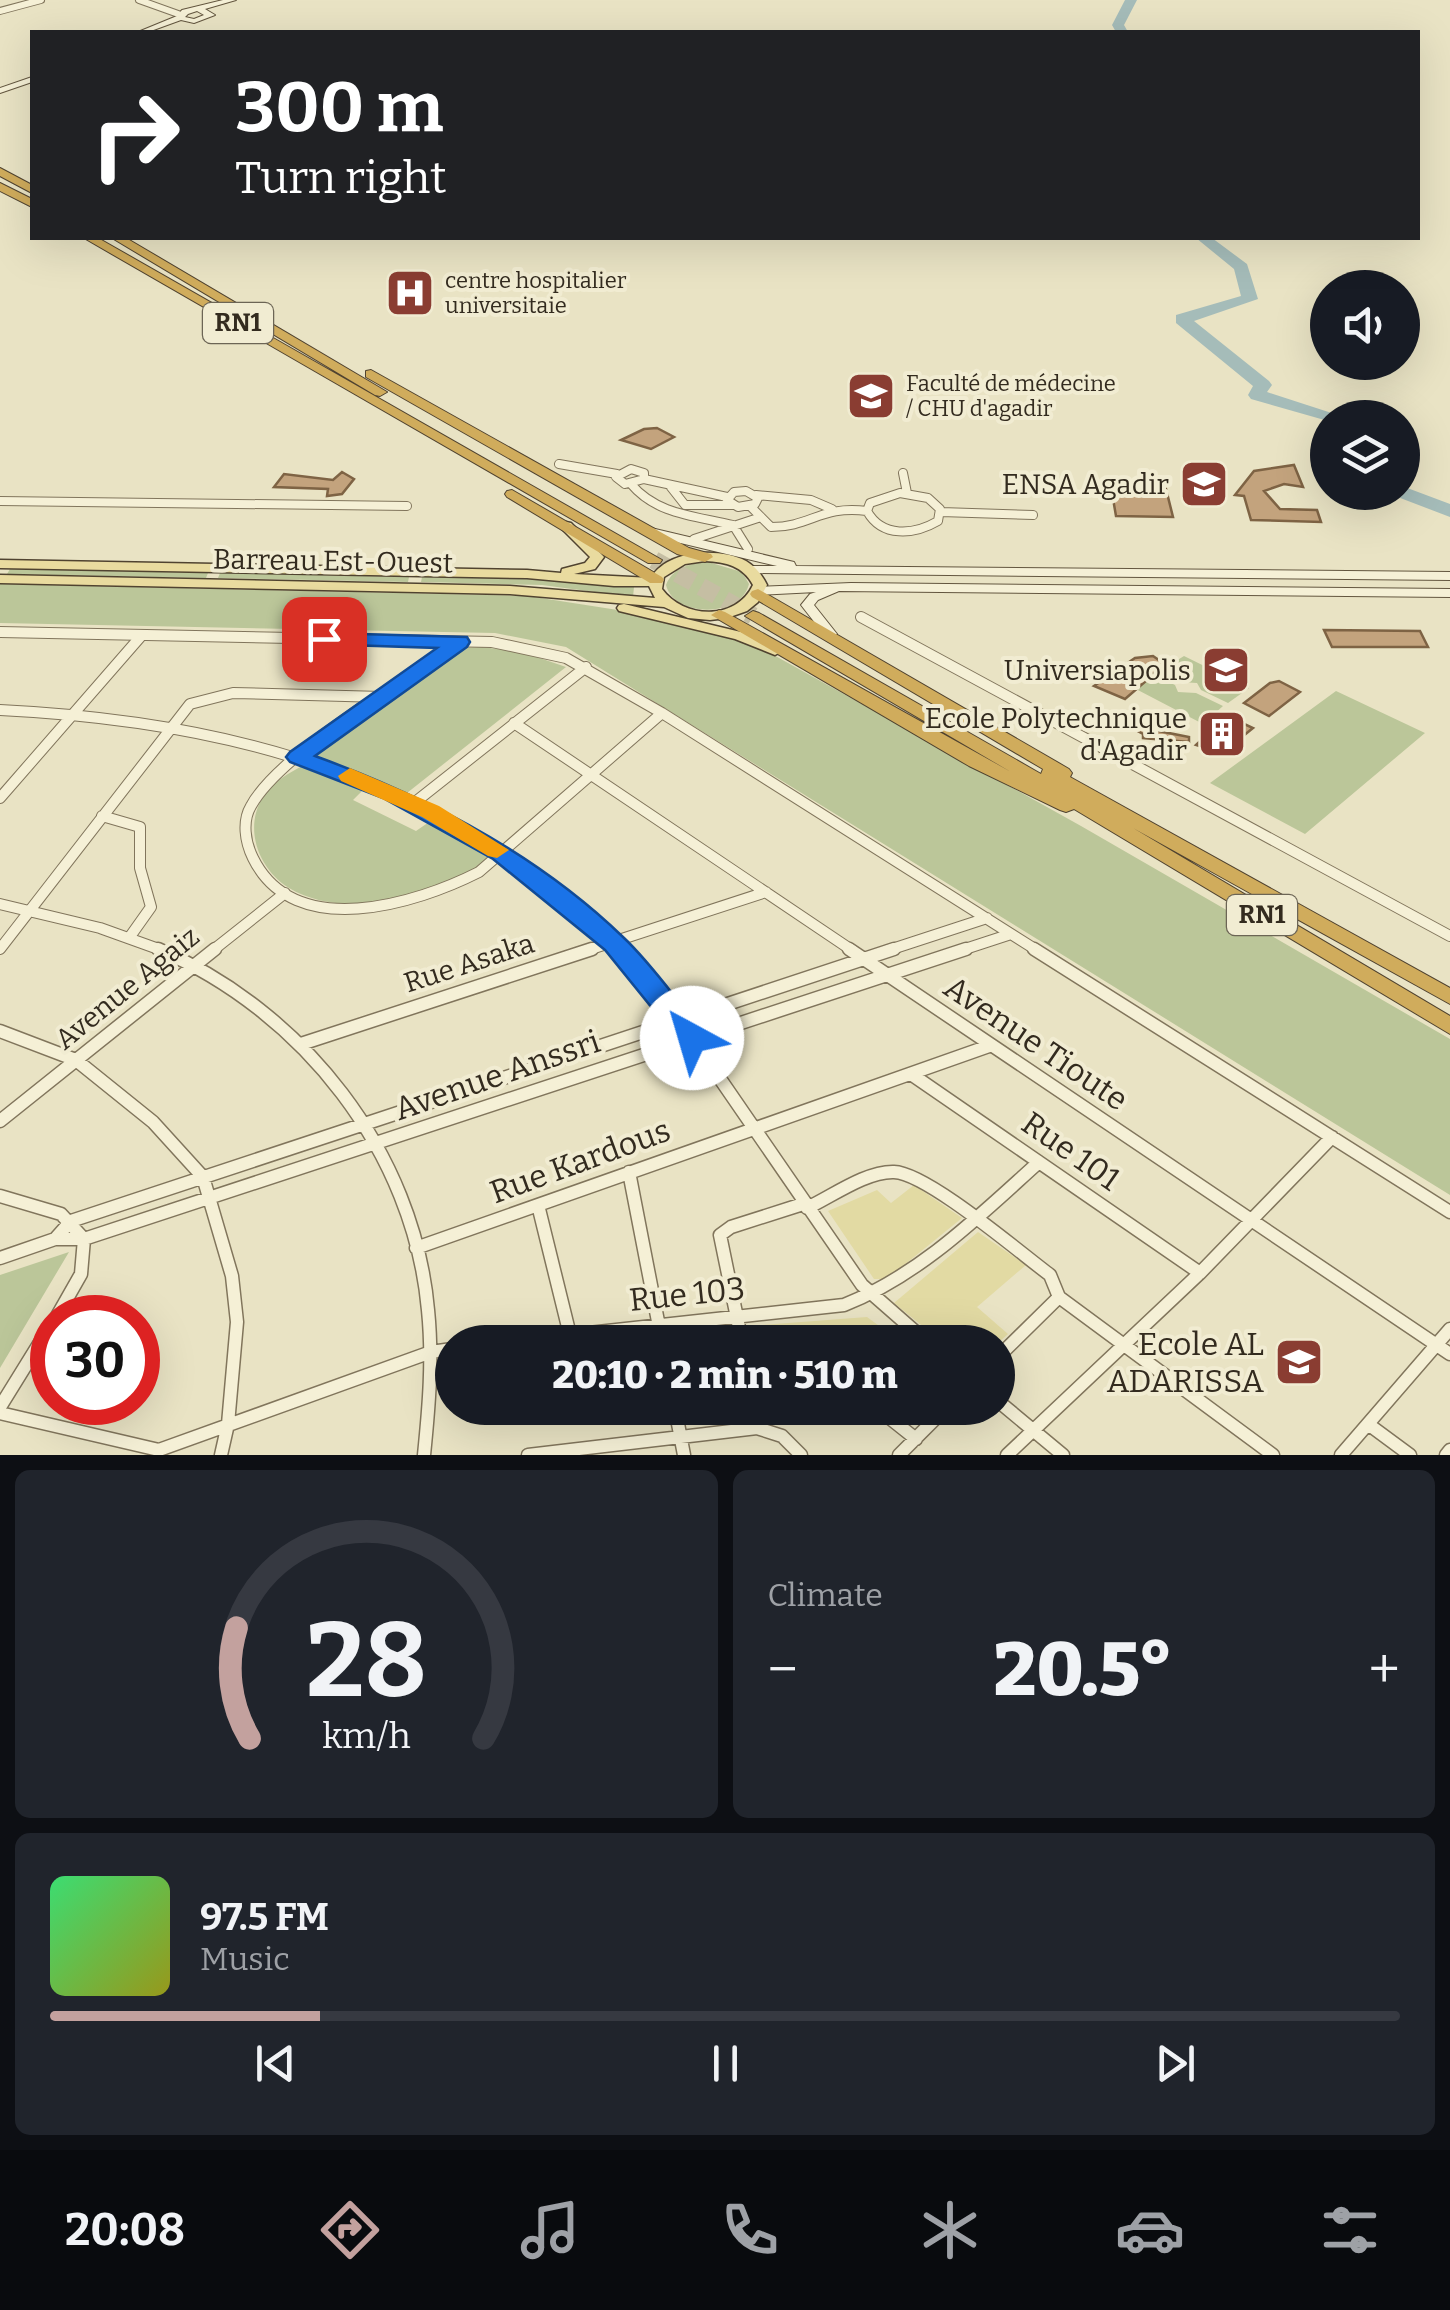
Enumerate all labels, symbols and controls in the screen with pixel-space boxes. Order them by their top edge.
text: 300 m [235,66,444,150]
icon: right [70,70,200,200]
text: Turn right [235,151,447,205]
hospital icon: centre hospitalier universitaie [384,267,436,319]
place label: centre hospitalier universitaie [445,267,627,319]
map controls [1310,270,1420,510]
button: sound [1310,270,1420,380]
road number: RN1 [203,303,273,343]
school or university icon: Faculté de médecine / CHU d'agadir [845,370,897,422]
place label: Faculté de médecine / CHU d'agadir [906,370,1116,422]
button: layers [1310,400,1420,510]
school or university icon: ENSA Agadir [1178,458,1230,510]
place label: ENSA Agadir [1002,468,1169,501]
street label: Barreau Est-Ouest [213,542,453,580]
pin [282,597,367,682]
icon: arrive [297,612,352,667]
school or university icon: Universiapolis [1200,644,1252,696]
place label: Universiapolis [1004,654,1191,687]
place label: Ecole Polytechnique d'Agadir [925,702,1187,767]
building icon: Ecole Polytechnique d'Agadir [1196,708,1248,760]
road number: RN1 [1227,895,1297,935]
street label: Avenue Agaiz [48,920,206,1056]
street label: Rue Asaka [400,926,538,1000]
street label: Avenue Tioute [937,968,1135,1118]
position arrow [640,986,744,1090]
street label: Avenue Anssri [389,1022,605,1128]
street label: Rue 101 [1015,1104,1127,1198]
street label: Rue Kardous [485,1111,675,1211]
street label: Rue 103 [627,1269,747,1319]
speed limit sign: 30 [30,1295,160,1425]
place label: Ecole AL ADARISSA [1107,1325,1264,1400]
school or university icon: Ecole AL ADARISSA [1273,1336,1325,1388]
text: 20:10 · 2 min · 510 m [552,1352,898,1398]
text: Climate [768,1576,883,1614]
text: 28 [306,1599,427,1724]
text: 20.5° [993,1625,1173,1715]
text: − [768,1637,798,1703]
text: + [1369,1637,1400,1703]
text: km/h [322,1715,410,1757]
text: 97.5 FM [200,1894,329,1940]
text: Music [200,1940,290,1978]
icon: previous [248,2036,303,2091]
icon: pause [698,2036,753,2091]
icon: next [1148,2036,1203,2091]
icon: directions [315,2195,385,2265]
icon: music [515,2195,585,2265]
icon: phone [715,2195,785,2265]
icon: climate [915,2195,985,2265]
icon: car [1115,2195,1185,2265]
icon: filters [1315,2195,1385,2265]
text: 20:08 [65,2203,185,2257]

